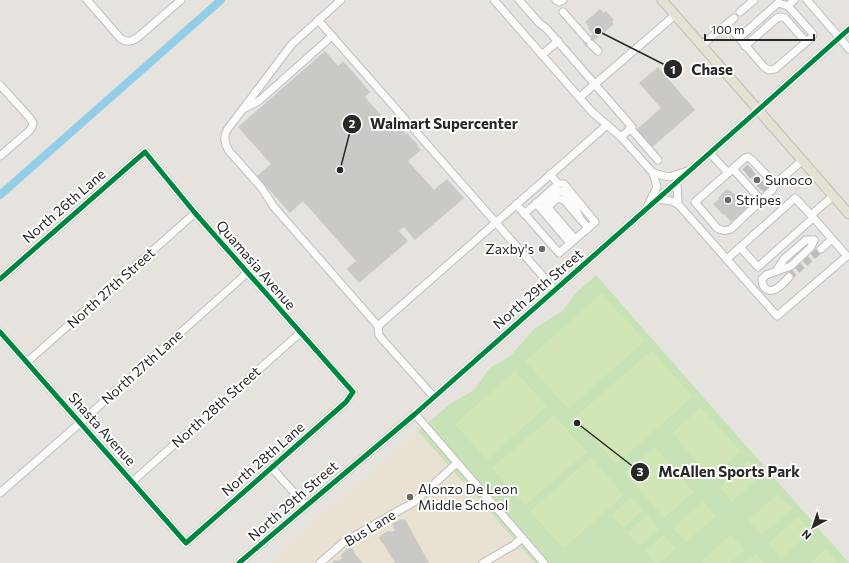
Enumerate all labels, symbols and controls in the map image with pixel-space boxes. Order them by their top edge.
scale bar [705,16,814,42]
text: 100 m [711,22,745,36]
callout: Chase [663,56,741,83]
text: Chase [691,60,733,78]
text: 1 [670,62,676,76]
callout: Walmart Supercenter [342,110,526,137]
text: Walmart Supercenter [370,114,518,132]
text: 2 [349,116,356,130]
street label: North 26th Lane [19,165,109,246]
place label: Sunoco [765,171,813,188]
marker: Sunoco [752,175,762,185]
place label: Stripes [736,191,781,208]
marker: Stripes [723,195,733,205]
street label: Quamasia Avenue [213,217,300,313]
place label: Zaxby's [485,240,534,257]
street label: North 27th Street [63,244,158,331]
marker: Zaxby's [537,244,547,254]
street label: North 29th Street [489,245,586,332]
street label: North 27th Lane [98,326,186,407]
street label: North 28th Street [168,362,264,451]
street label: Shasta Avenue [65,389,140,469]
street label: North 28th Lane [218,418,308,499]
street label: North 29th Street [244,457,341,544]
callout: McAllen Sports Park [630,459,808,486]
text: McAllen Sports Park [658,462,800,480]
text: 3 [637,464,644,478]
place label: Alonzo De Leon Middle School [418,480,518,513]
marker: Alonzo De Leon Middle School [405,492,415,502]
street label: Bus Lane [341,506,398,549]
north arrow [793,507,833,547]
text: N [799,527,814,543]

